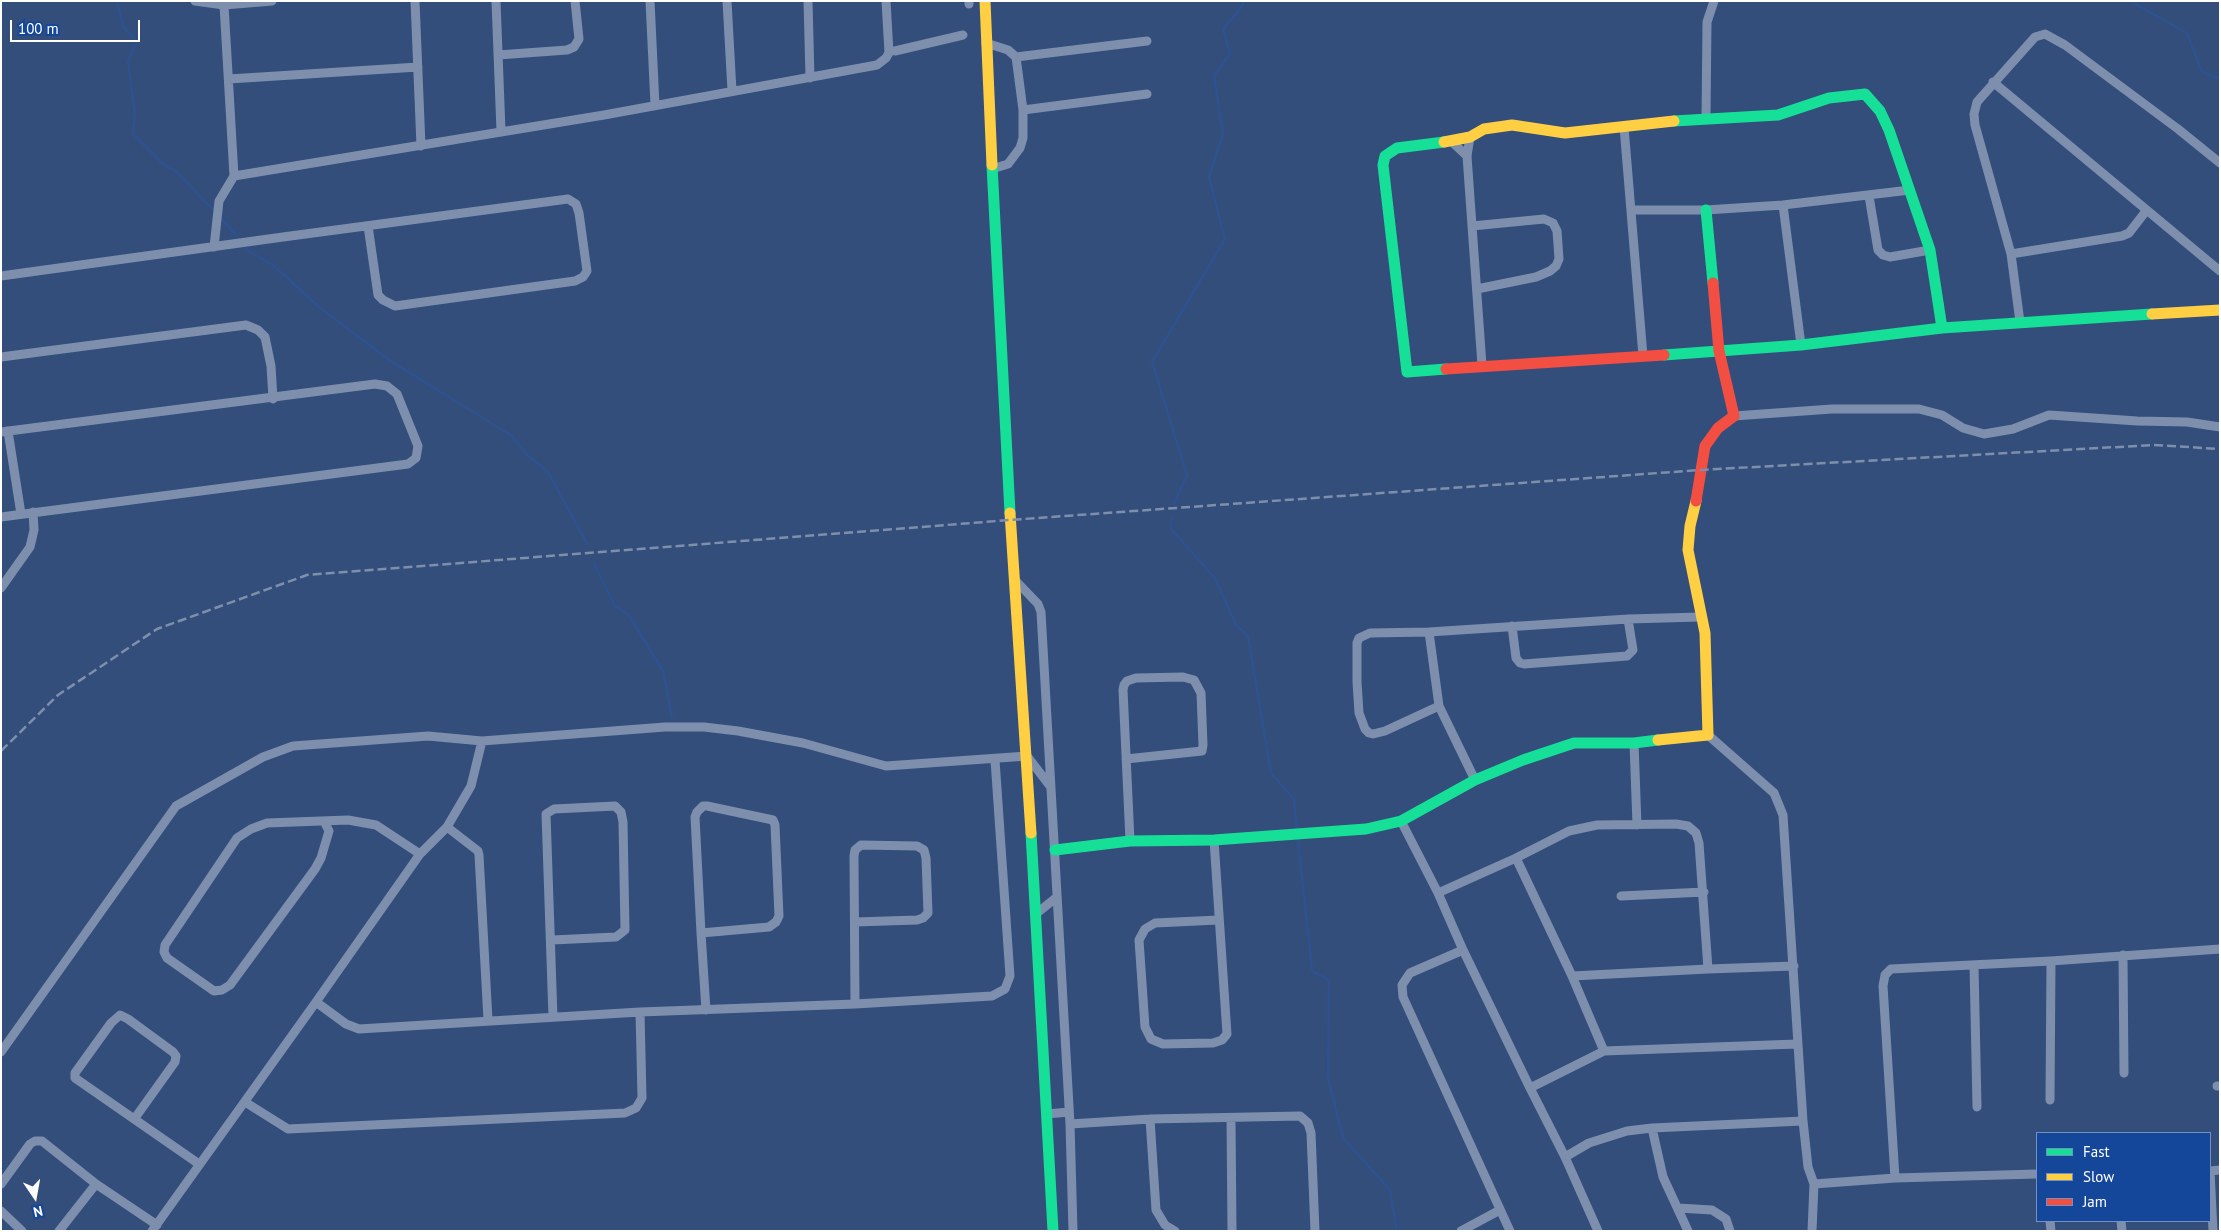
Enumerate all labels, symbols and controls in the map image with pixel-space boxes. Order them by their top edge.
scale bar [12,10,142,42]
text: 100 m [18,19,59,38]
legend [2036,1132,2211,1222]
text: Fast [2083,1142,2110,1161]
text: Slow [2083,1167,2114,1186]
north arrow [10,1172,60,1222]
text: Jam [2083,1192,2107,1211]
text: N [32,1202,44,1221]

